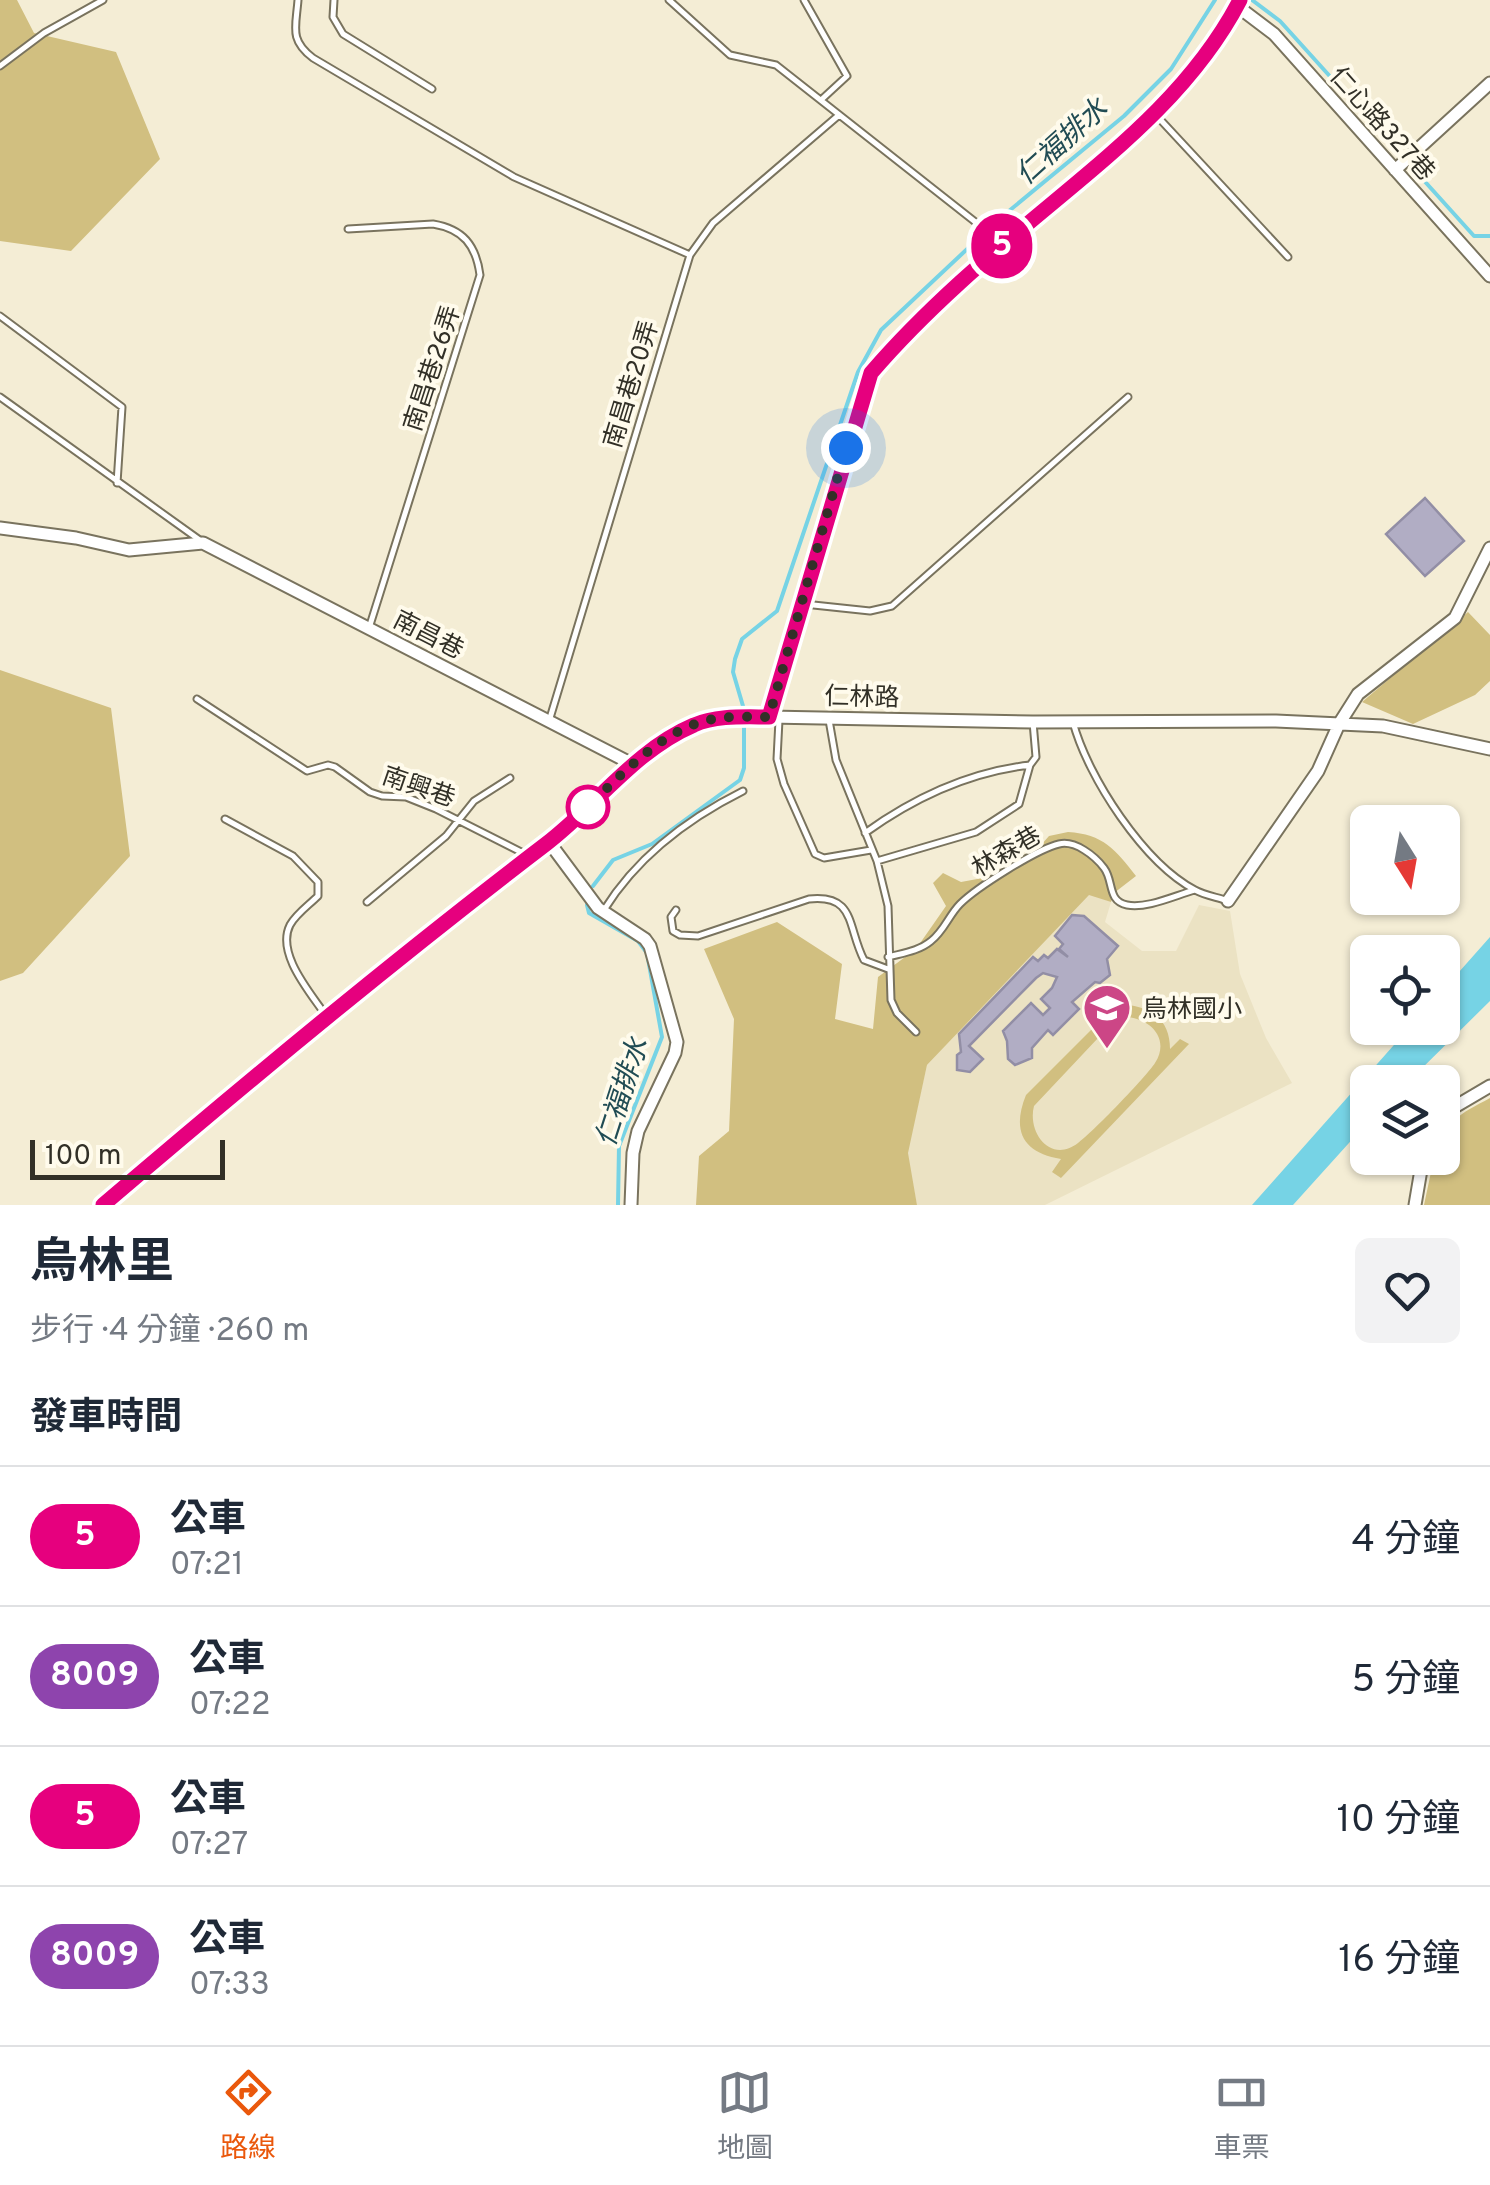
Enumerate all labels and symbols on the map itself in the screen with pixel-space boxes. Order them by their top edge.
street label: 仁心路327巷 [1321,61,1440,189]
water label: 仁福排水 [1009,91,1118,194]
line badge: 5 [970,214,1034,278]
street label: 南昌巷26弄 [399,302,469,436]
street label: 南昌巷20弄 [598,317,667,452]
your location [821,423,871,473]
street label: 南昌巷 [387,605,468,668]
street label: 仁林路 [824,682,900,716]
street label: 南興巷 [377,761,459,816]
unlabelled marker [567,786,609,828]
north arrow [1350,805,1460,915]
street label: 林森巷 [967,821,1048,886]
school or university icon: 烏林國小 [1081,982,1133,1050]
place label: 烏林國小 [1142,995,1242,1027]
water label: 仁福排水 [589,1032,659,1152]
scale bar [30,1135,225,1180]

